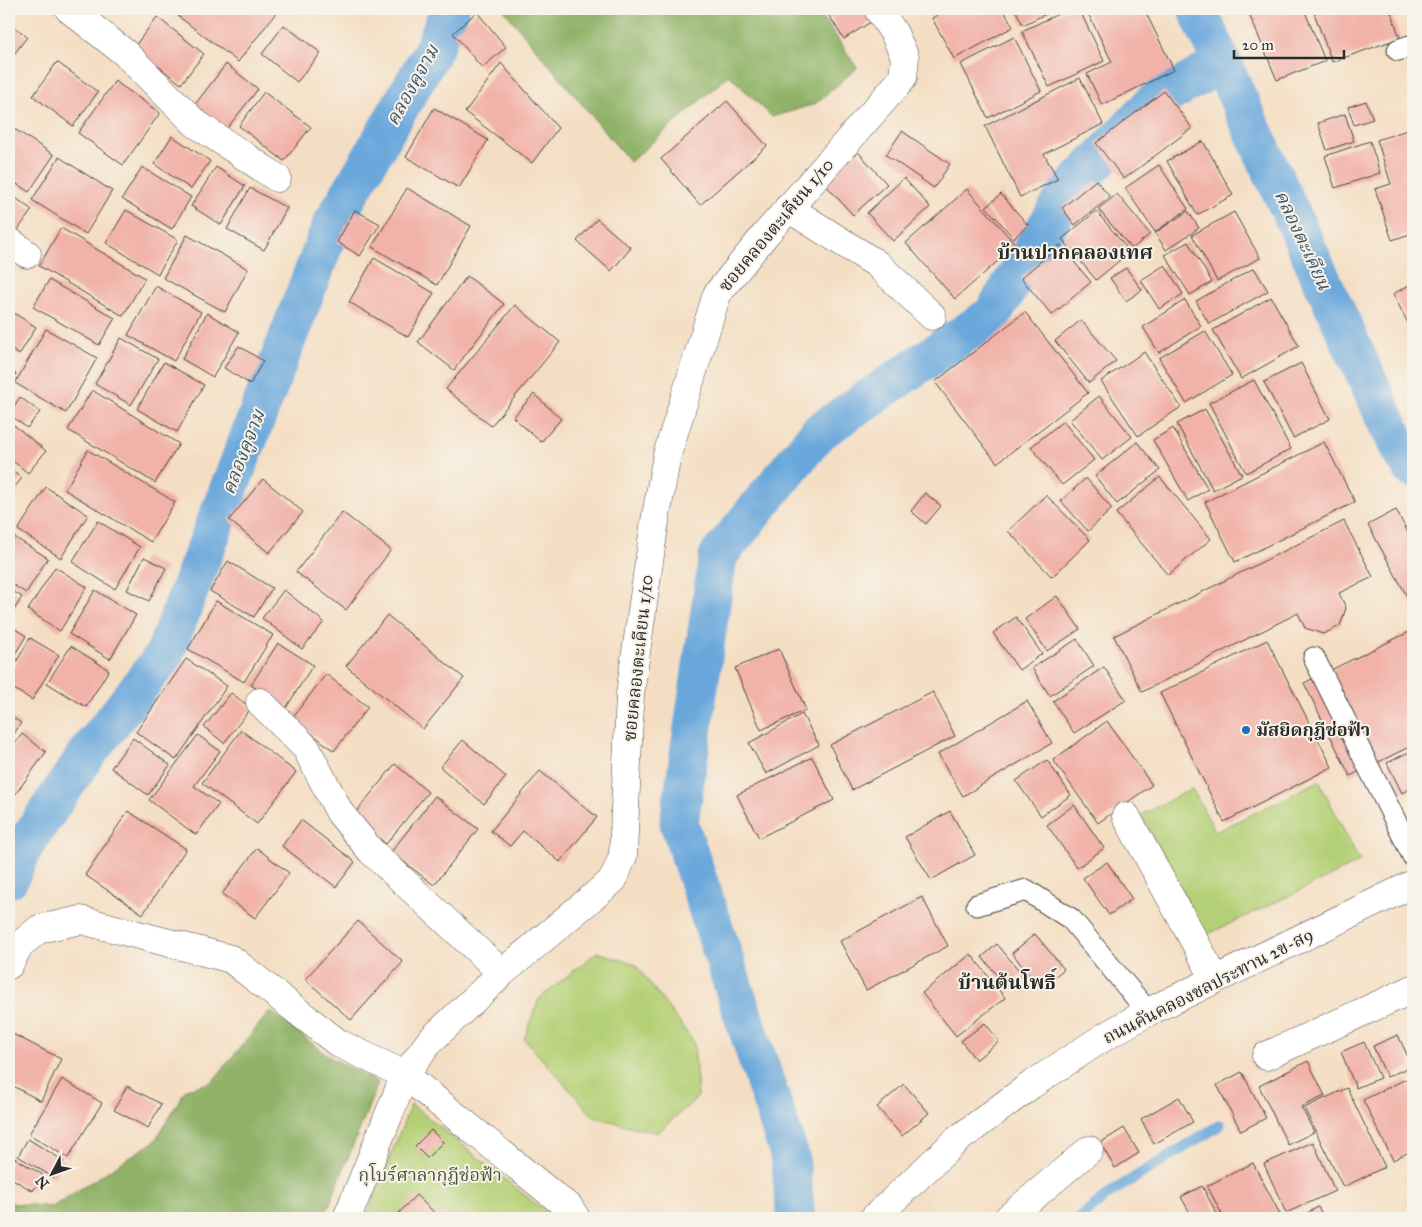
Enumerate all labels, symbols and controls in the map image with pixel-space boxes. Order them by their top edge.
scale bar [1234,28,1344,60]
text: 20 m [1242,36,1274,54]
water label: คลองคูจาม [380,39,445,130]
street label: ซอยคลองตะเคียน 1/10 [714,154,838,296]
water label: คลองตะเคียน [1270,186,1336,294]
district label: บ้านปากคลองเทศ [997,240,1153,264]
water label: คลองคูจาม [216,405,271,498]
street label: ซอยคลองตะเคียน 1/10 [618,574,658,742]
place label: มัสยิดกุฎีช่อฟ้า [1256,719,1370,742]
marker: มัสยิดกุฎีช่อฟ้า [1240,724,1252,736]
street label: ถนนคันคลองชลประทาน 2ข-ส9 [1099,923,1317,1049]
district label: บ้านต้นโพธิ์ [958,967,1057,994]
north arrow [28,1150,78,1200]
park label: กุโบร์ศาลากุฎีช่อฟ้า [358,1162,502,1187]
text: N [32,1172,53,1192]

